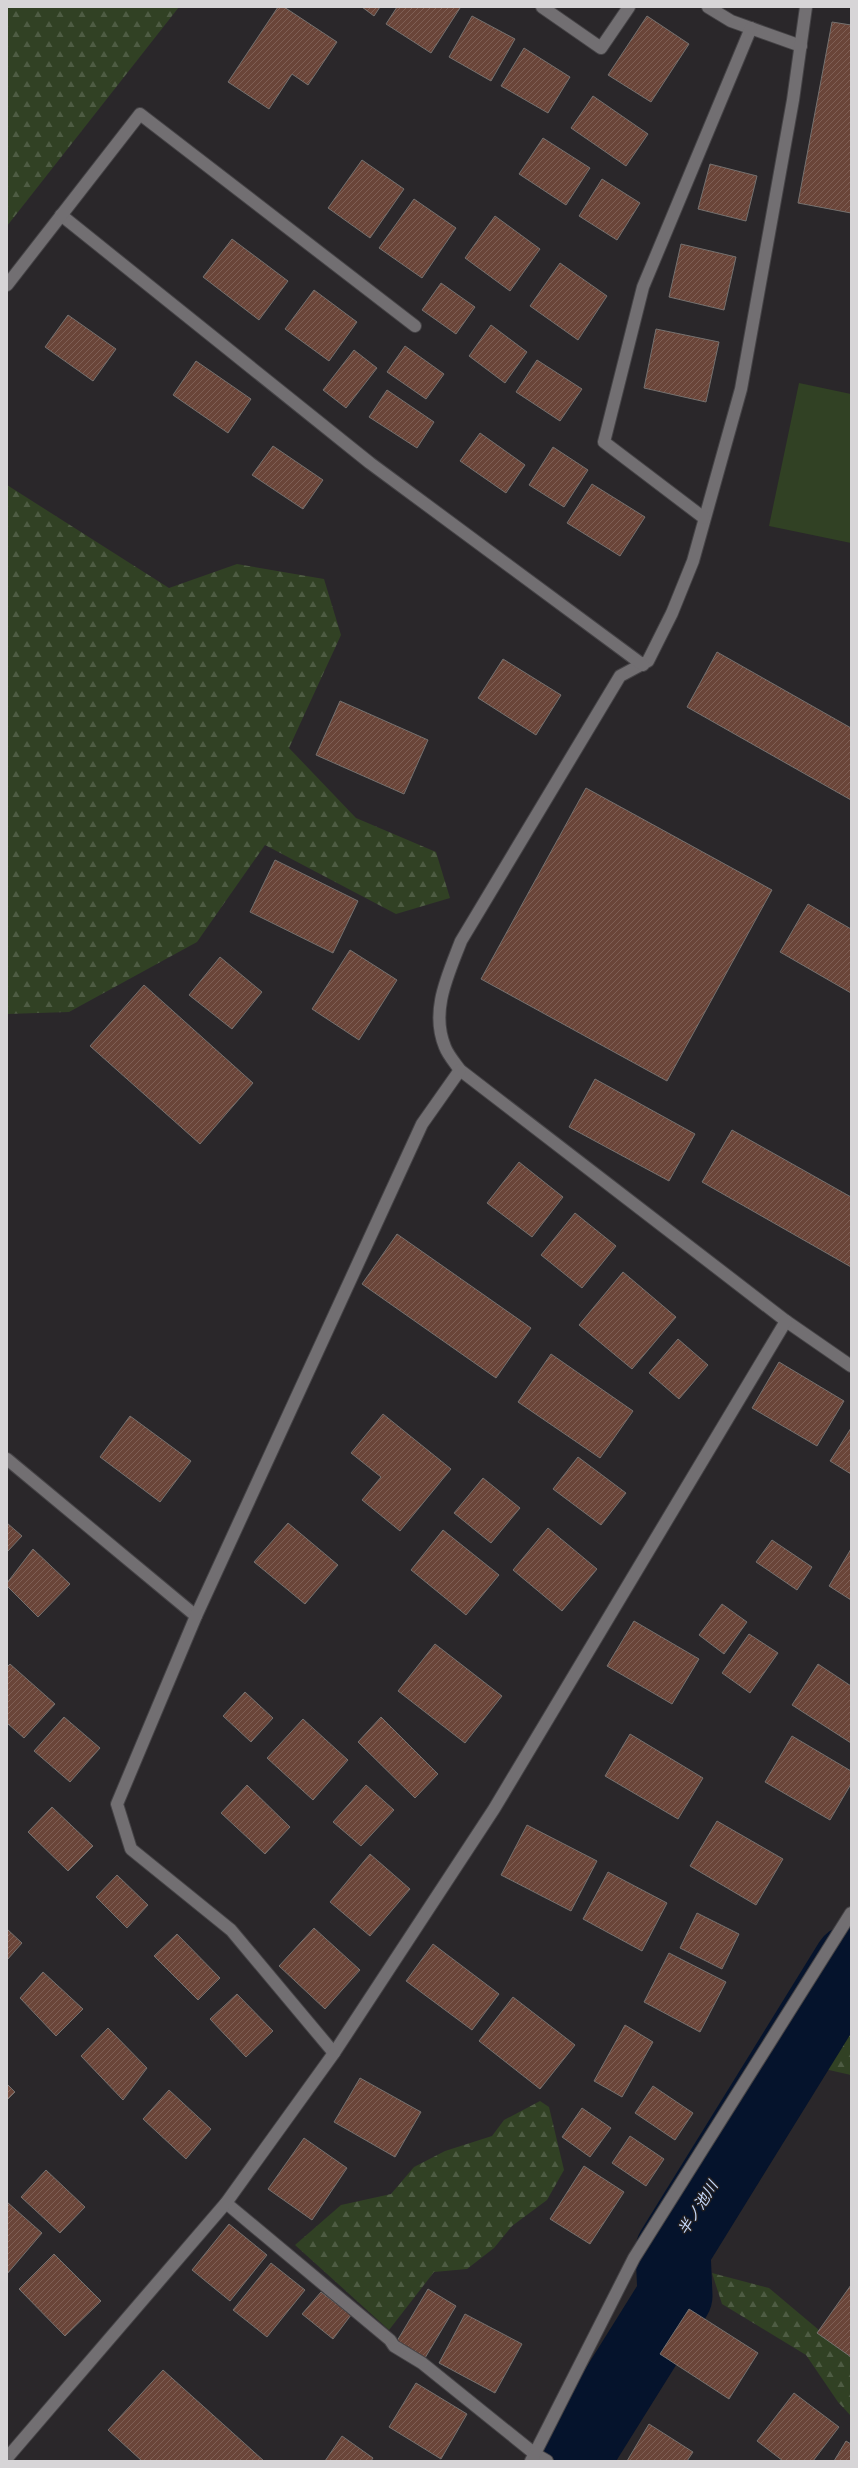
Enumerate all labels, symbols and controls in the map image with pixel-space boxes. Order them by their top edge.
water label: 半ノ池川 [674,2176,723,2238]

